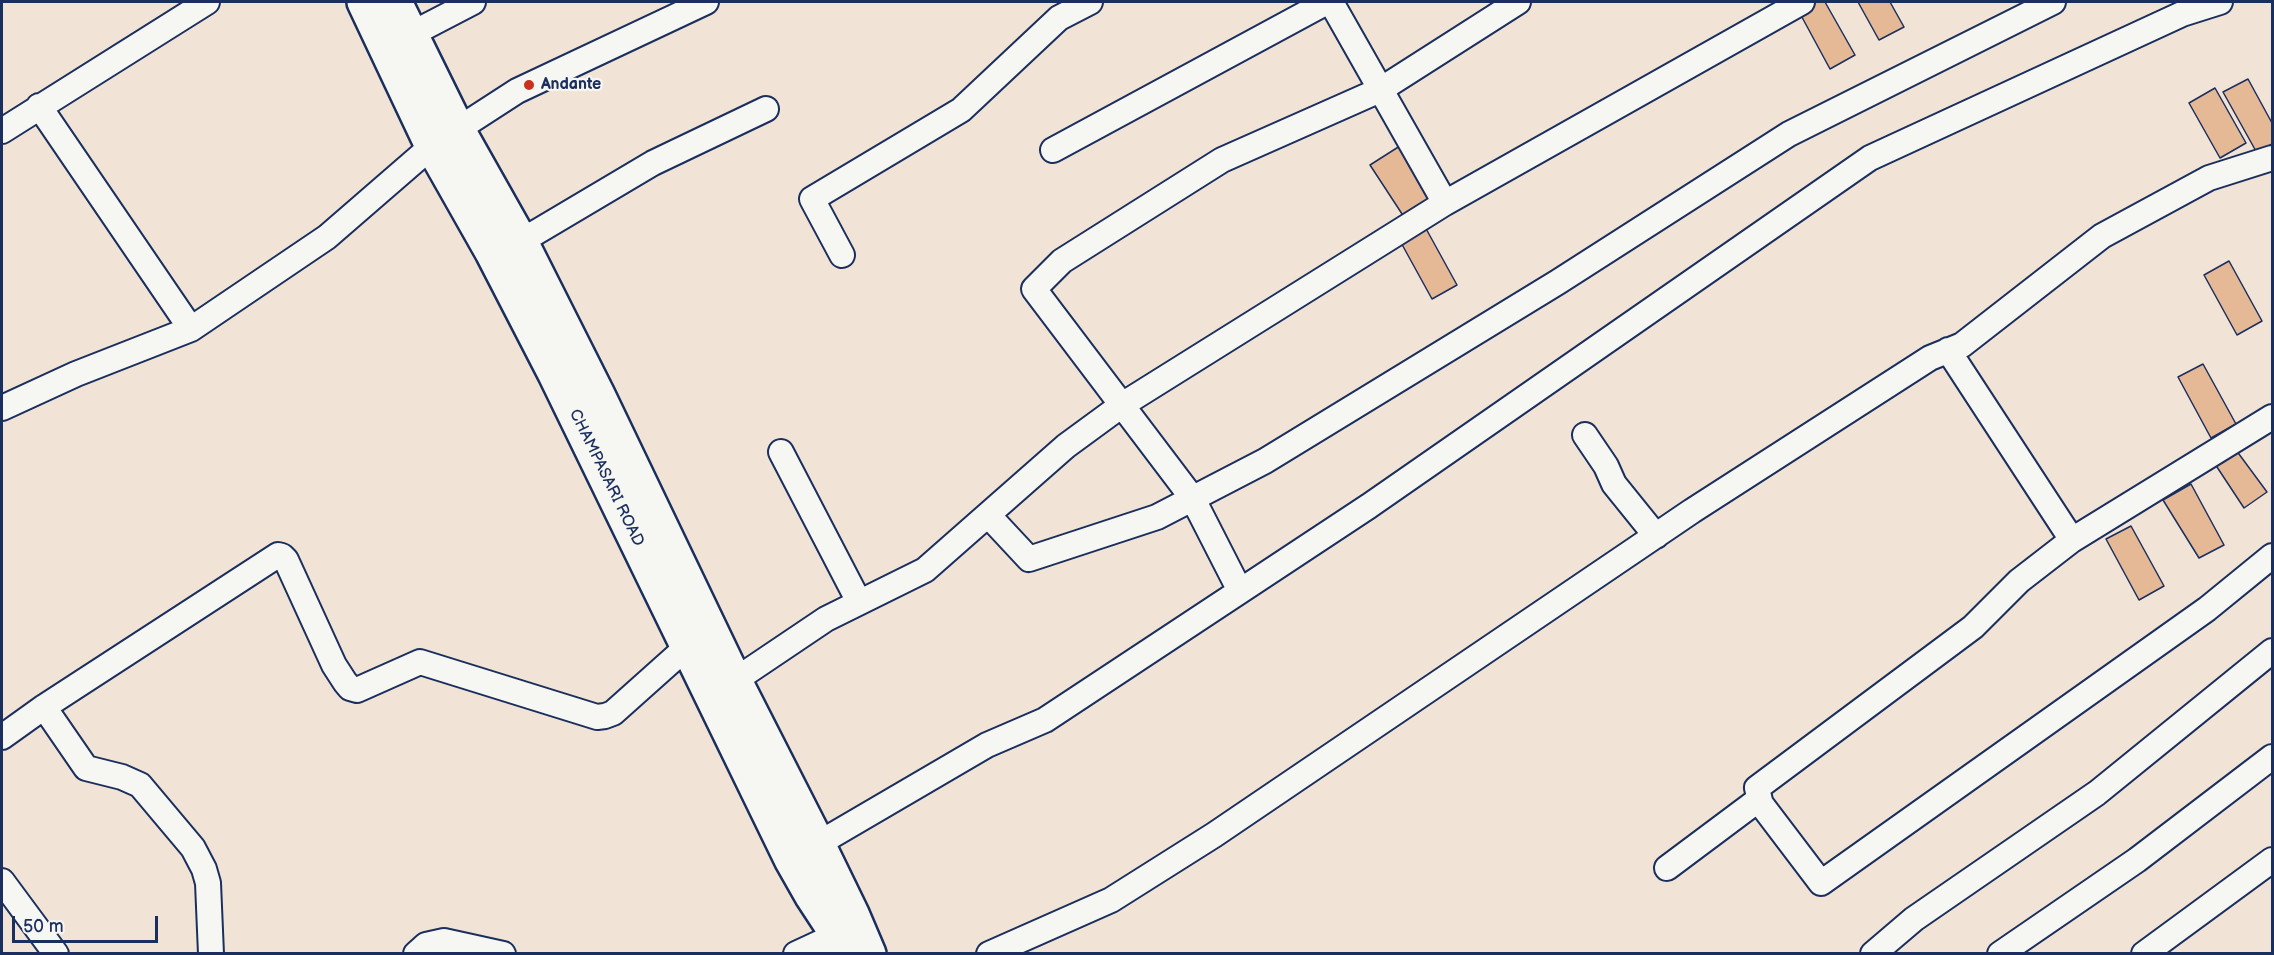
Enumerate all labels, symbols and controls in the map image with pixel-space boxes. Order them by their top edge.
place label: Andante [541,75,601,95]
marker: Andante [522,78,536,92]
street label: CHAMPASARI ROAD [564,406,648,550]
scale bar [15,904,160,942]
text: 50 m [23,916,64,937]

